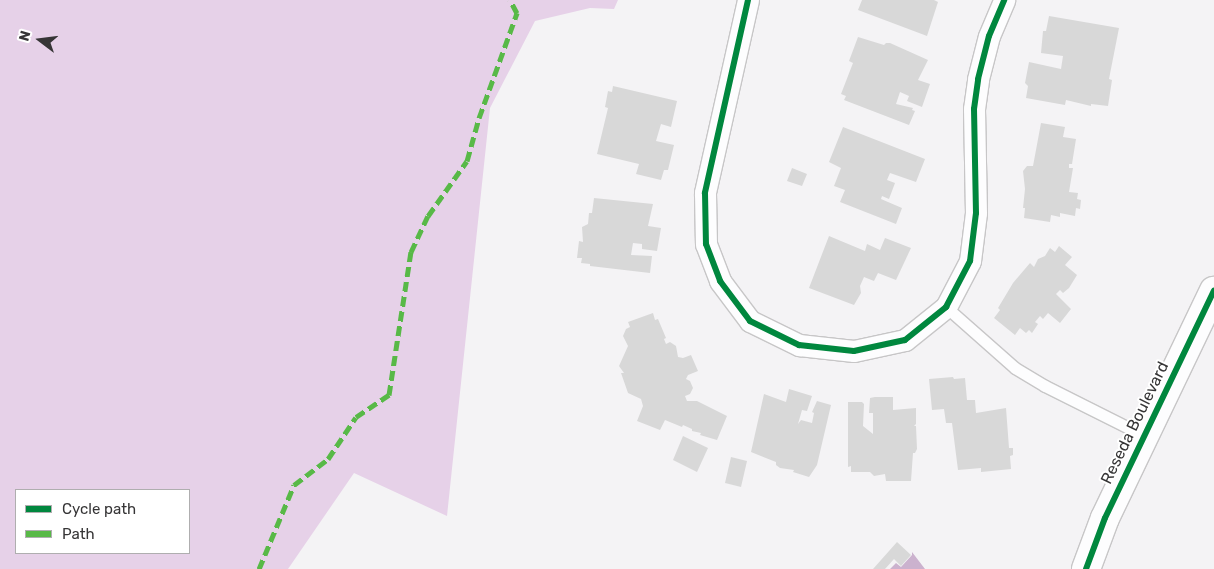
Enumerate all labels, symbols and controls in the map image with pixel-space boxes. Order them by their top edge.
north arrow [15,15,65,65]
text: N [16,29,35,43]
street label: Reseda Boulevard [1097,359,1173,487]
legend [15,489,190,554]
text: Cycle path [62,500,136,518]
text: Path [62,525,95,543]

